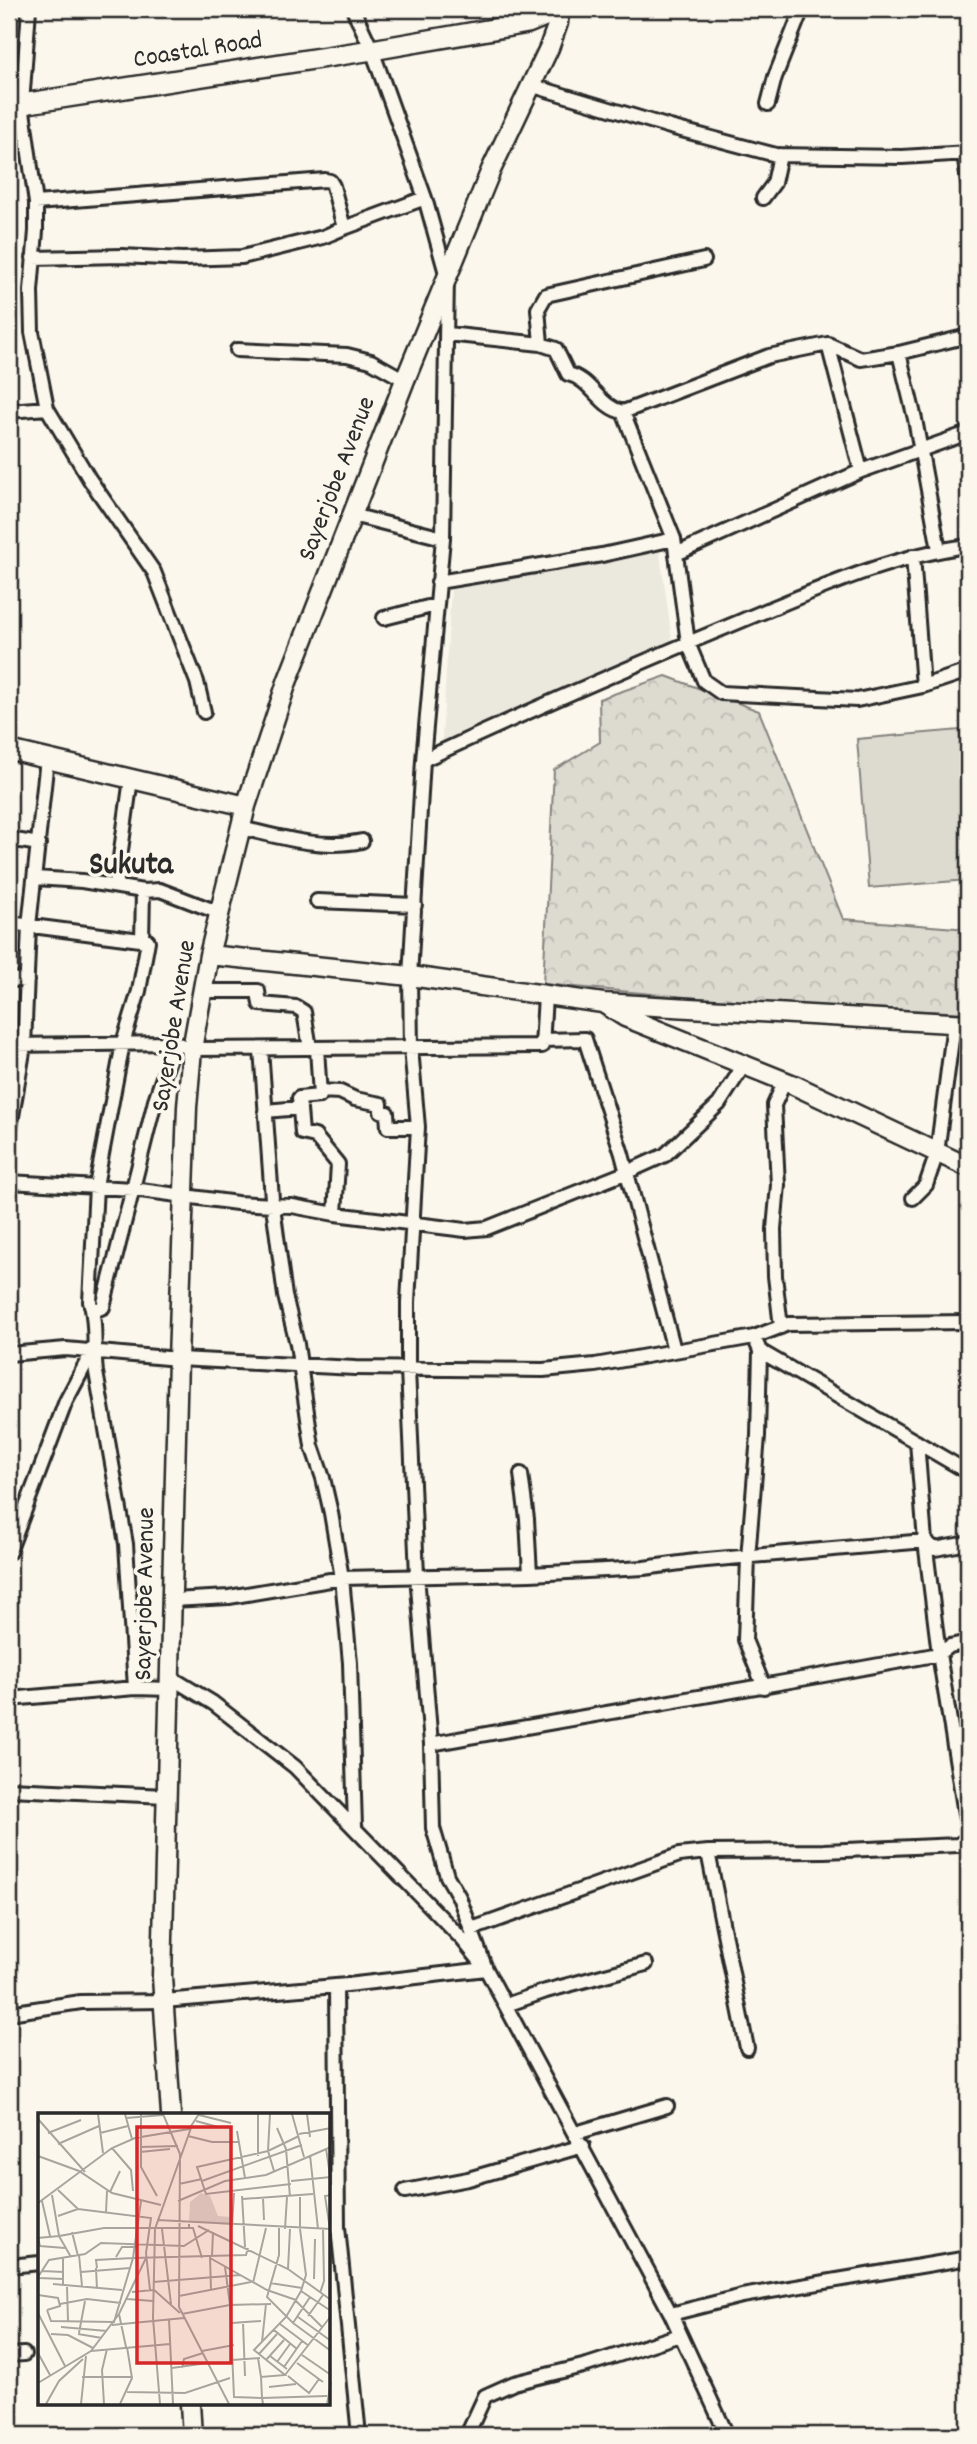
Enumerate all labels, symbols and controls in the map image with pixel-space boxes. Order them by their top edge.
street label: Coastal Road [131,23,265,79]
street label: Sayerjobe Avenue [290,391,386,567]
district label: Sukuta [89,843,175,890]
street label: Sayerjobe Avenue [143,937,207,1115]
street label: Sayerjobe Avenue [126,1507,166,1681]
inset map [38,2113,331,2406]

